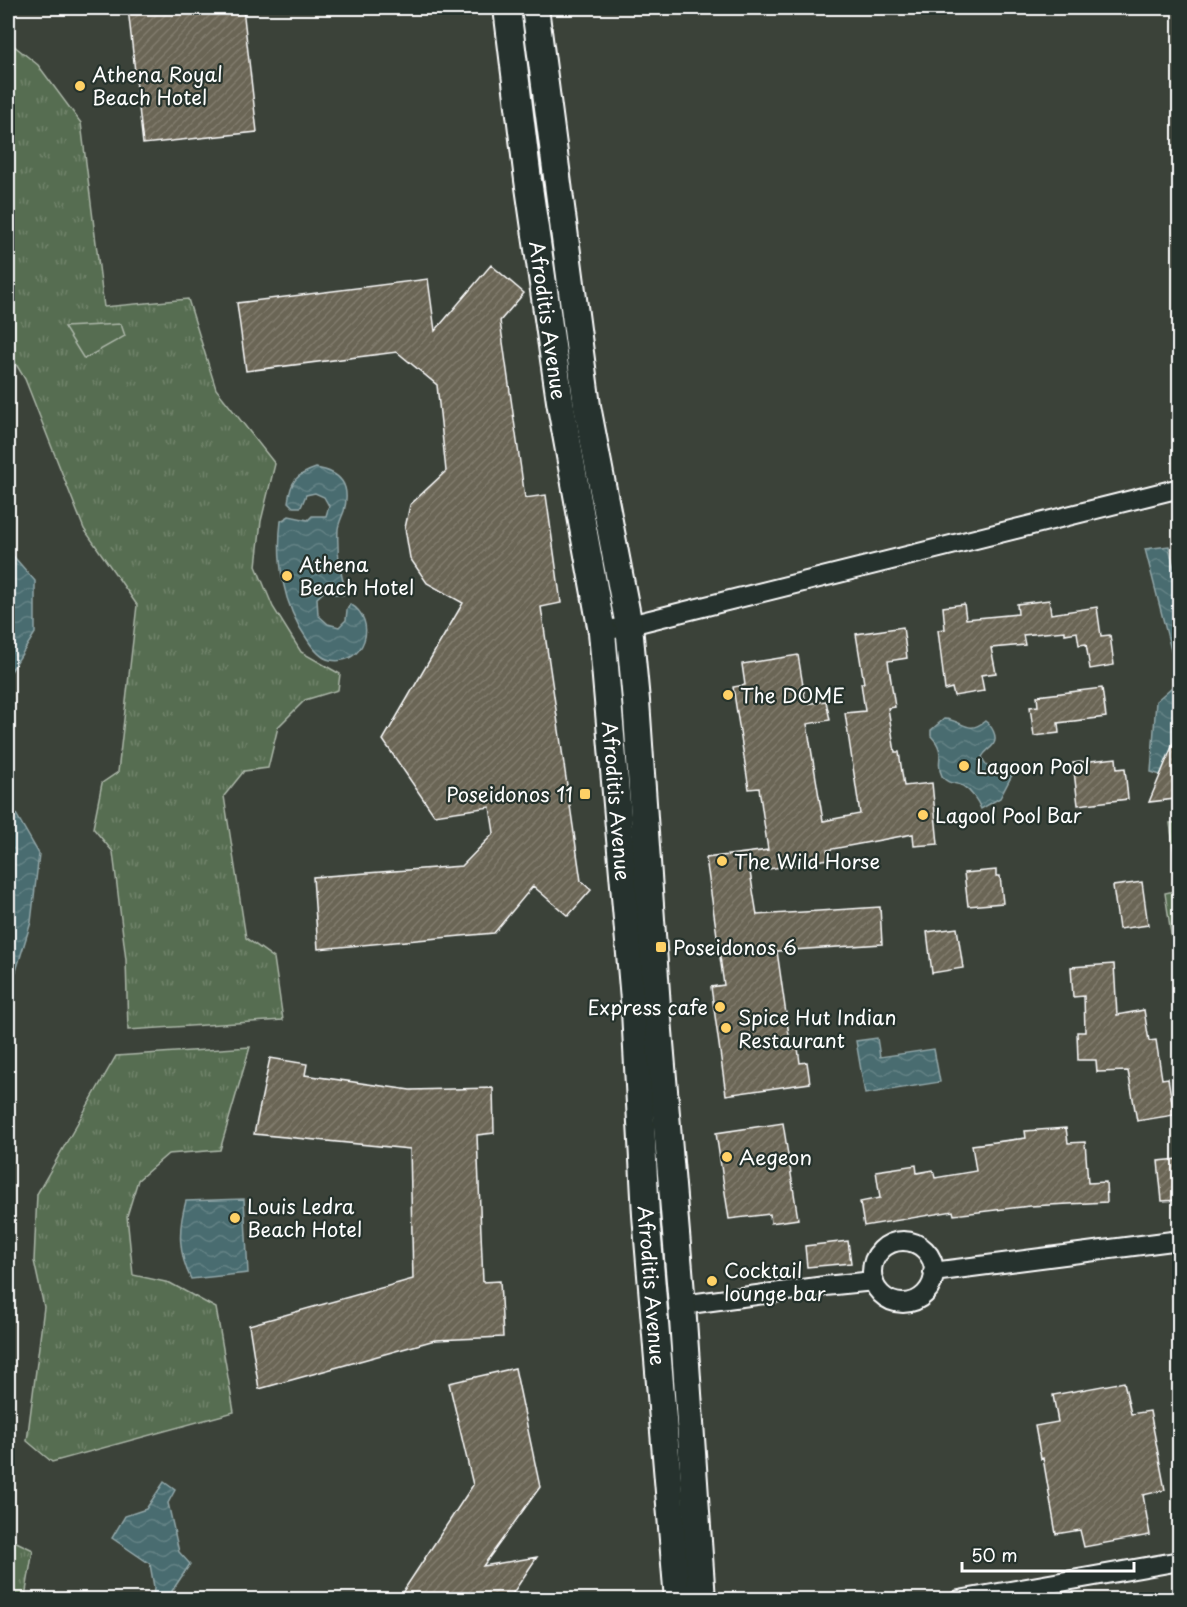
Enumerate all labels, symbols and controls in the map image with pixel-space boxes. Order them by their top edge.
place label: Athena Royal Beach Hotel [92,59,223,112]
marker: Athena Royal Beach Hotel [73,79,87,93]
street label: Afroditis Avenue [522,239,575,402]
place label: Athena Beach Hotel [299,549,414,602]
marker: Athena Beach Hotel [280,569,294,583]
place label: The DOME [740,680,845,710]
marker: The DOME [721,688,735,702]
street label: Afroditis Avenue [595,720,639,882]
place label: Lagoon Pool [976,751,1090,781]
marker: Lagoon Pool [957,759,971,773]
place label: Poseidonos 11 [446,779,573,809]
marker: Poseidonos 11 [578,787,592,801]
place label: Lagool Pool Bar [935,800,1082,830]
marker: Lagool Pool Bar [916,808,930,822]
place label: The Wild Horse [734,846,880,876]
marker: The Wild Horse [715,854,729,868]
place label: Poseidonos 6 [673,932,797,962]
marker: Poseidonos 6 [654,940,668,954]
place label: Express cafe [588,992,708,1022]
marker: Express cafe [713,1000,727,1014]
place label: Spice Hut Indian Restaurant [738,1002,896,1055]
marker: Spice Hut Indian Restaurant [719,1021,733,1035]
place label: Aegeon [739,1142,812,1172]
marker: Aegeon [720,1150,734,1164]
place label: Louis Ledra Beach Hotel [247,1191,362,1244]
street label: Afroditis Avenue [631,1205,673,1367]
marker: Louis Ledra Beach Hotel [228,1211,242,1225]
place label: Cocktail lounge bar [724,1255,825,1308]
marker: Cocktail lounge bar [705,1274,719,1288]
scale bar [962,1535,1134,1573]
text: 50 m [971,1541,1018,1568]

